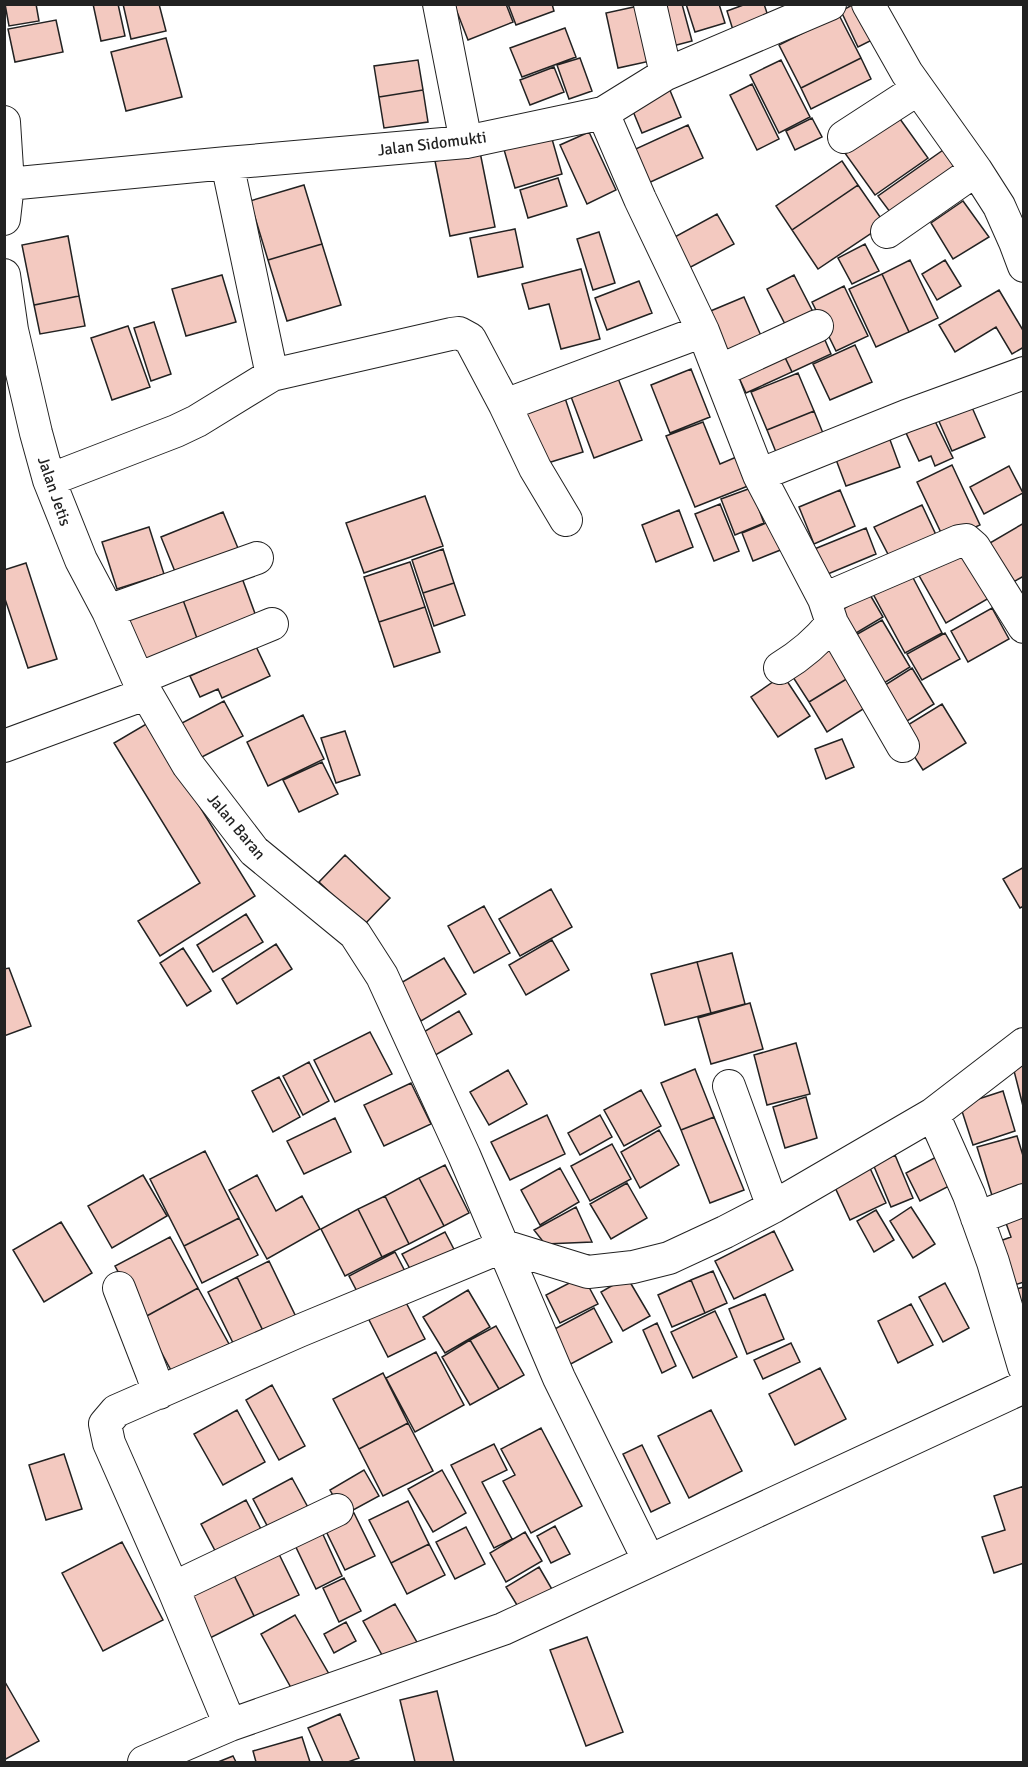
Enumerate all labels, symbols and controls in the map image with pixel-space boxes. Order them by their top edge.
street label: Jalan Sidomukti [377,127,488,161]
street label: Jalan Jetis [33,454,75,529]
street label: Jalan Baran [203,789,270,864]

